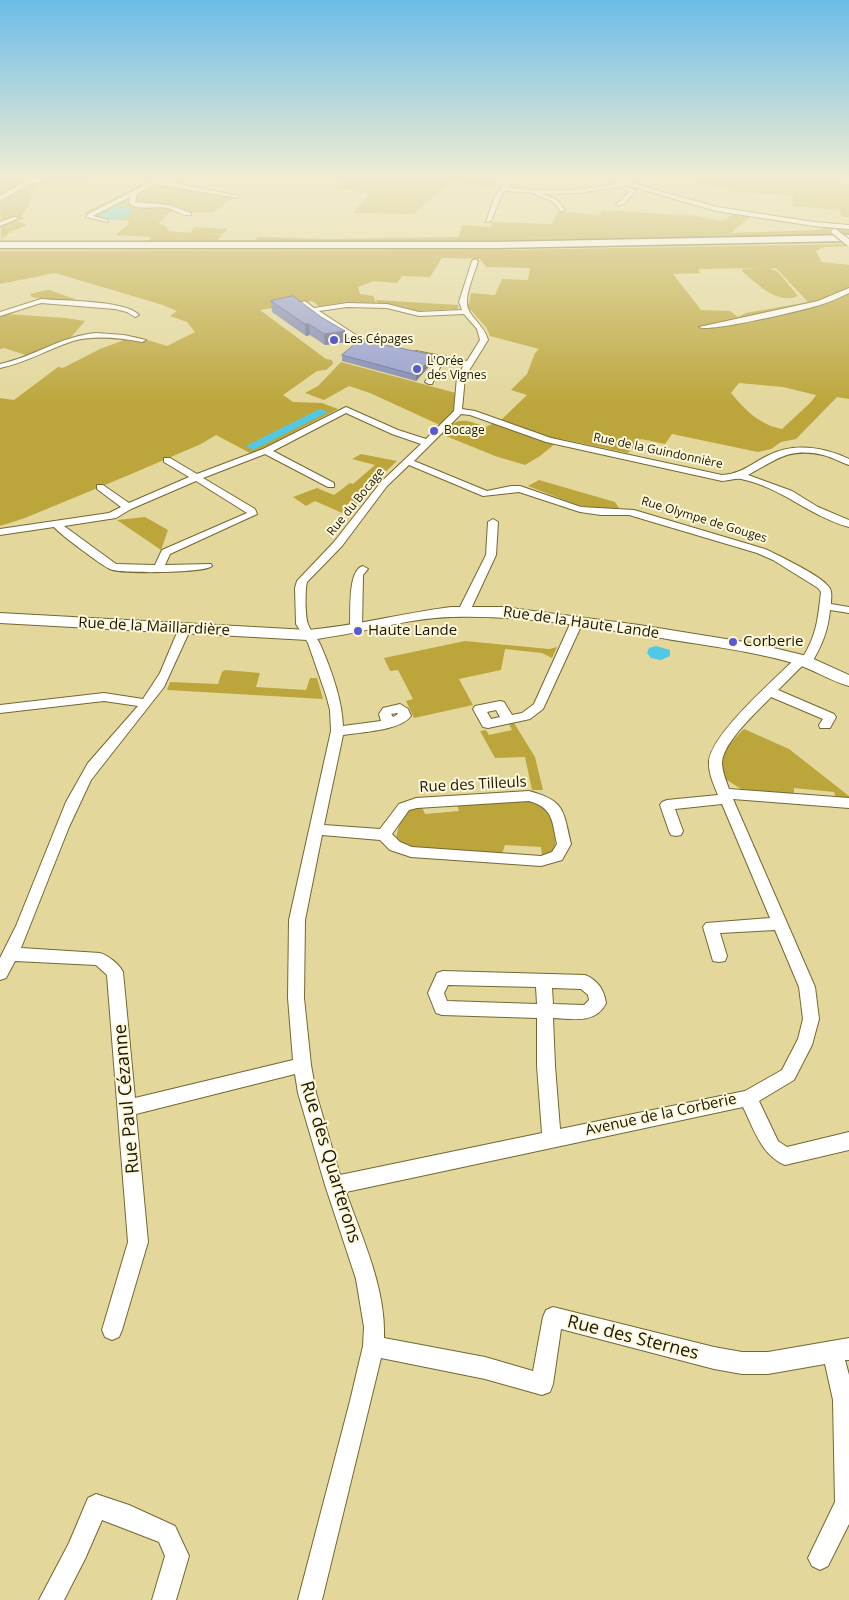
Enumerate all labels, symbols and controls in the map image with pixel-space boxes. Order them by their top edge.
place label: Les Cépages [344,333,413,347]
marker: Les Cépages [328,334,340,346]
place label: L'Orée des Vignes [427,355,486,383]
marker: L'Orée des Vignes [411,363,423,375]
place label: Bocage [444,424,485,438]
marker: Bocage [428,425,440,437]
street label: Rue de la Guindonnière [592,430,724,472]
street label: Rue du Bocage [324,465,388,539]
street label: Rue Olympe de Gouges [639,494,769,546]
street label: Rue de la Haute Lande [502,603,660,643]
street label: Rue de la Maillardière [78,614,230,640]
place label: Haute Lande [368,622,457,640]
marker: Haute Lande [352,625,364,637]
place label: Corberie [743,633,804,651]
marker: Corberie [727,636,739,648]
street label: Rue des Tilleuls [419,773,527,797]
street label: Rue Paul Cézanne [110,1023,144,1175]
street label: Rue des Quarterons [295,1078,365,1246]
street label: Avenue de la Corberie [584,1090,738,1140]
street label: Rue des Sternes [565,1311,701,1365]

